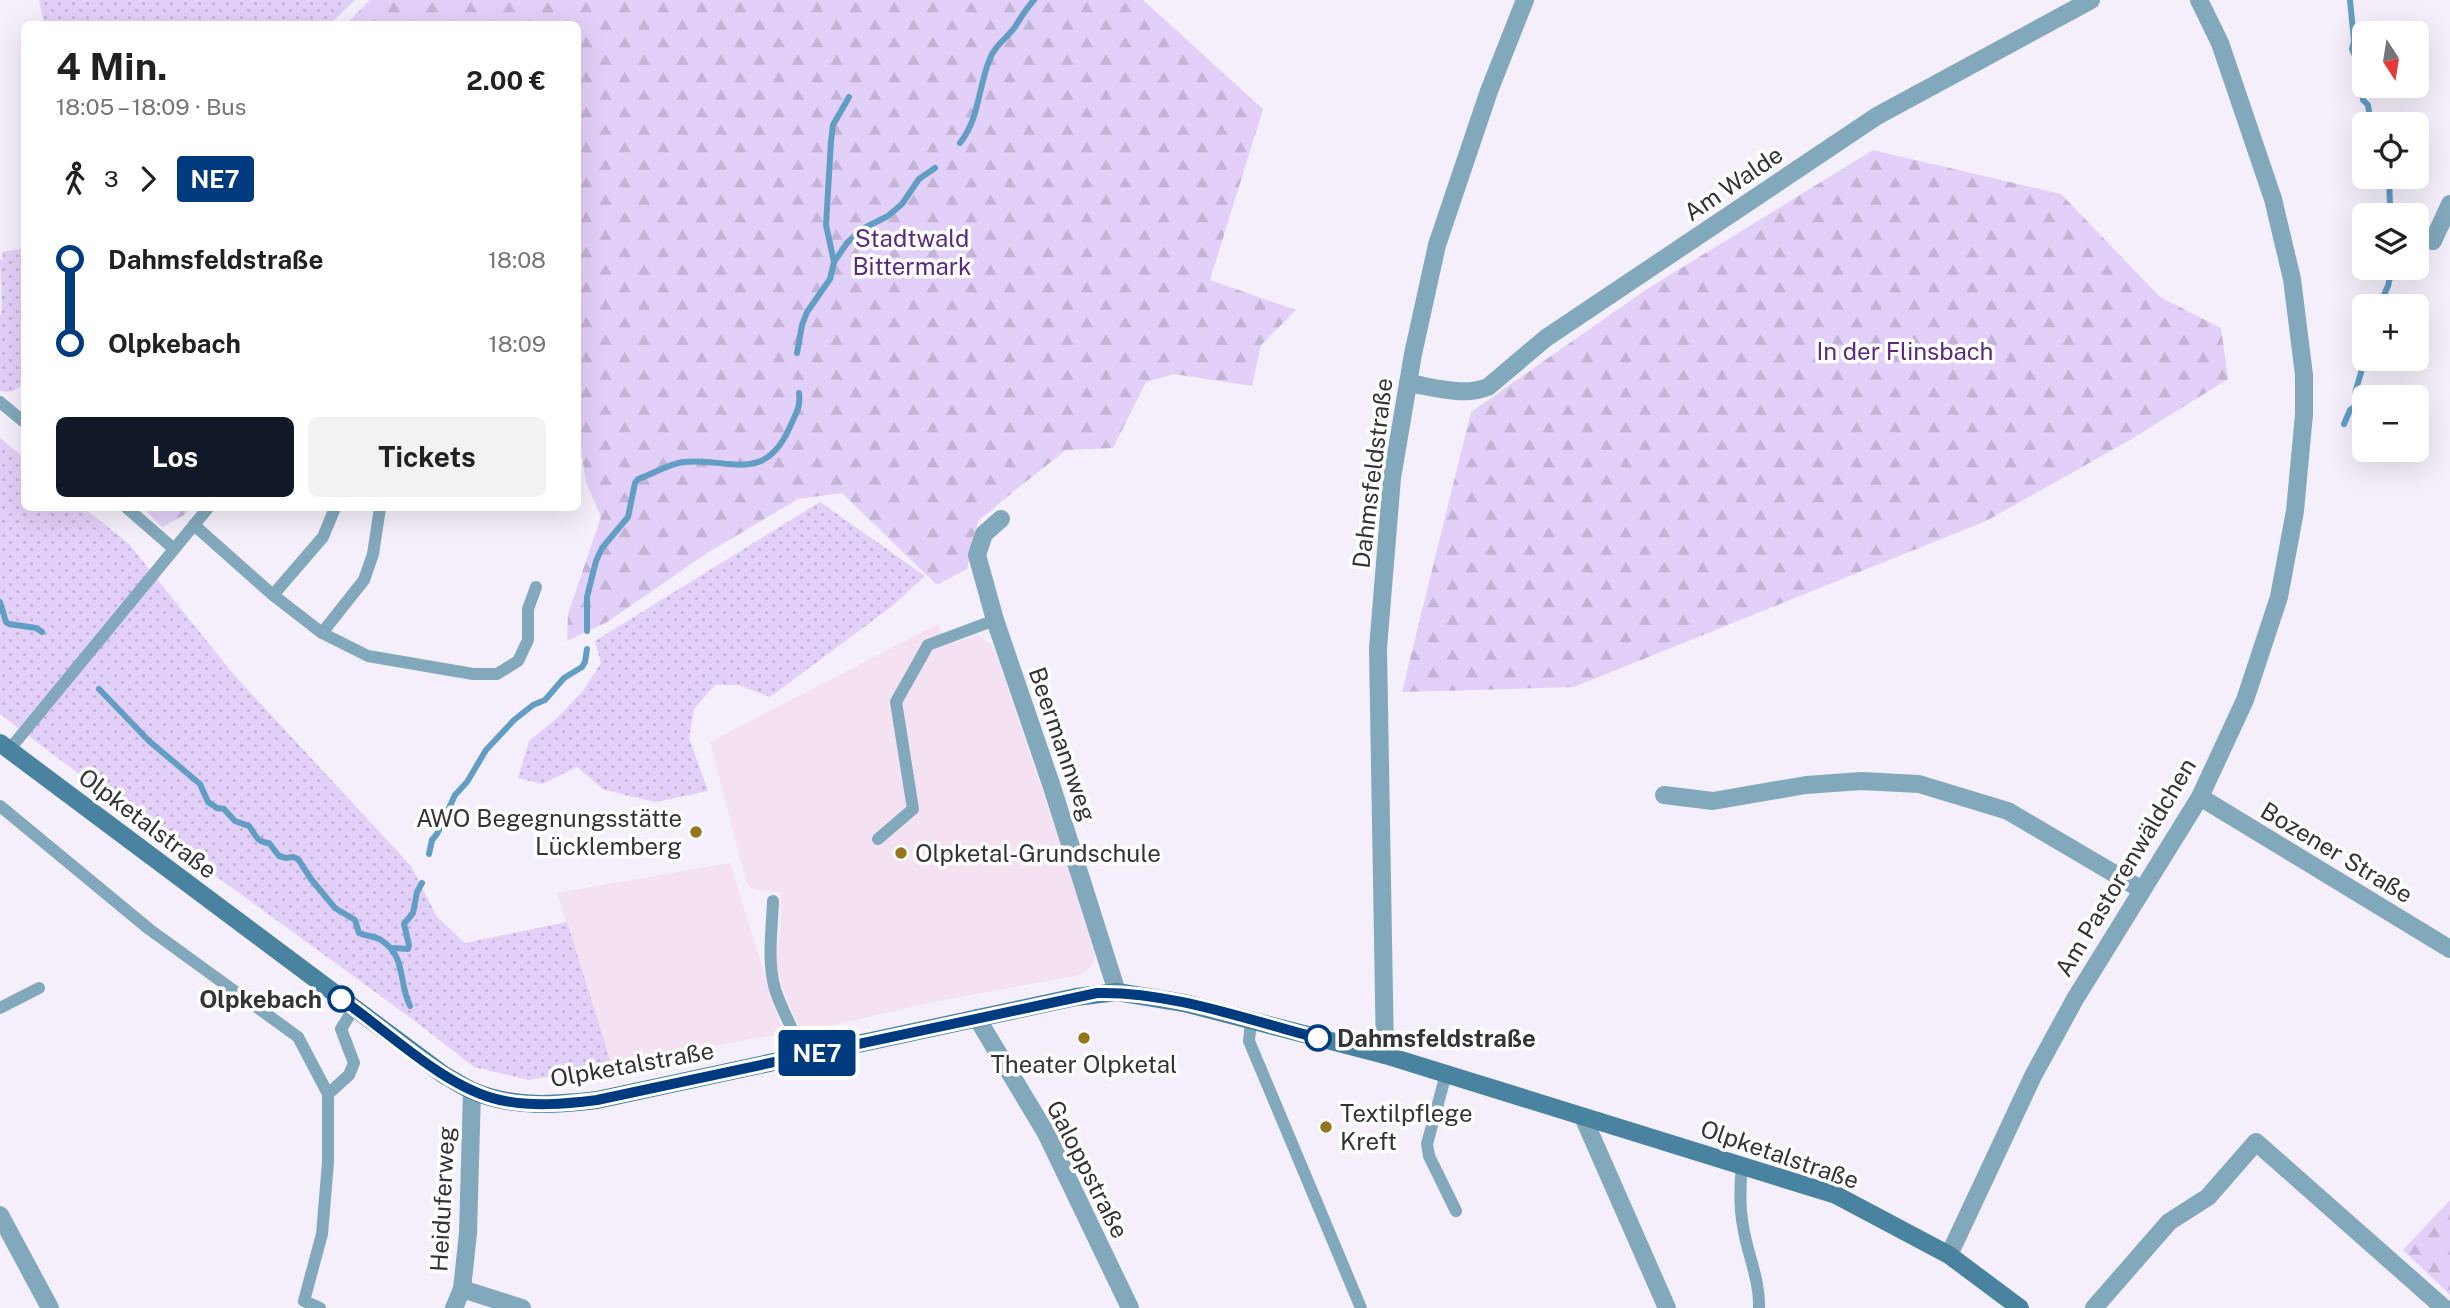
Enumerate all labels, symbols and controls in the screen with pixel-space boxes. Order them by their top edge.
north arrow [2352,21,2429,98]
map controls [2352,21,2429,462]
text: 4 Min. [56,44,167,89]
text: 2.00 € [466,65,546,96]
text: 18:05 – 18:09 · Bus [56,93,246,120]
button: locate [2352,112,2429,189]
street label: Am Walde [1678,140,1788,226]
icon: walk [56,160,94,198]
icon: forward [129,160,167,198]
text: 3 [104,165,119,192]
text: NE7 [191,165,240,193]
button: layers [2352,203,2429,280]
park label: Stadtwald Bittermark [852,224,972,280]
text: Dahmsfeldstraße [108,244,323,275]
text: 18:08 [488,246,546,273]
button: + [2352,294,2429,371]
text: Olpkebach [108,328,241,359]
text: 18:09 [488,330,546,357]
park label: In der Flinsbach [1817,337,1993,365]
street label: Dahmsfeldstraße [1346,376,1398,570]
button: − [2352,385,2429,462]
button: Los [56,417,294,497]
button: Tickets [308,417,546,497]
street label: Beermannweg [1024,663,1102,825]
street label: Am Pastorenwäldchen [2049,753,2201,981]
street label: Olpketalstraße [73,762,223,884]
street label: Bozener Straße [2256,796,2418,908]
place label: AWO Begegnungsstätte Lücklemberg [416,804,682,860]
marker: AWO Begegnungsstätte Lücklemberg [688,824,704,840]
place label: Olpketal-Grundschule [915,839,1161,867]
marker: Olpketal-Grundschule [893,845,909,861]
place label: Olpkebach [199,985,322,1013]
marker: Olpkebach [328,986,354,1012]
place label: Dahmsfeldstraße [1337,1024,1536,1052]
marker: Dahmsfeldstraße [1305,1025,1331,1051]
line badge: NE7 [777,1030,857,1076]
marker: Theater Olpketal [1076,1030,1092,1046]
street label: Olpketalstraße [548,1036,716,1092]
text: NE7 [792,1039,842,1067]
place label: Theater Olpketal [991,1050,1177,1078]
street label: Galoppstraße [1041,1095,1135,1243]
place label: Textilpflege Kreft [1340,1099,1472,1155]
street label: Olpketalstraße [1697,1114,1863,1194]
marker: Textilpflege Kreft [1318,1119,1334,1135]
street label: Heiduferweg [424,1126,460,1272]

